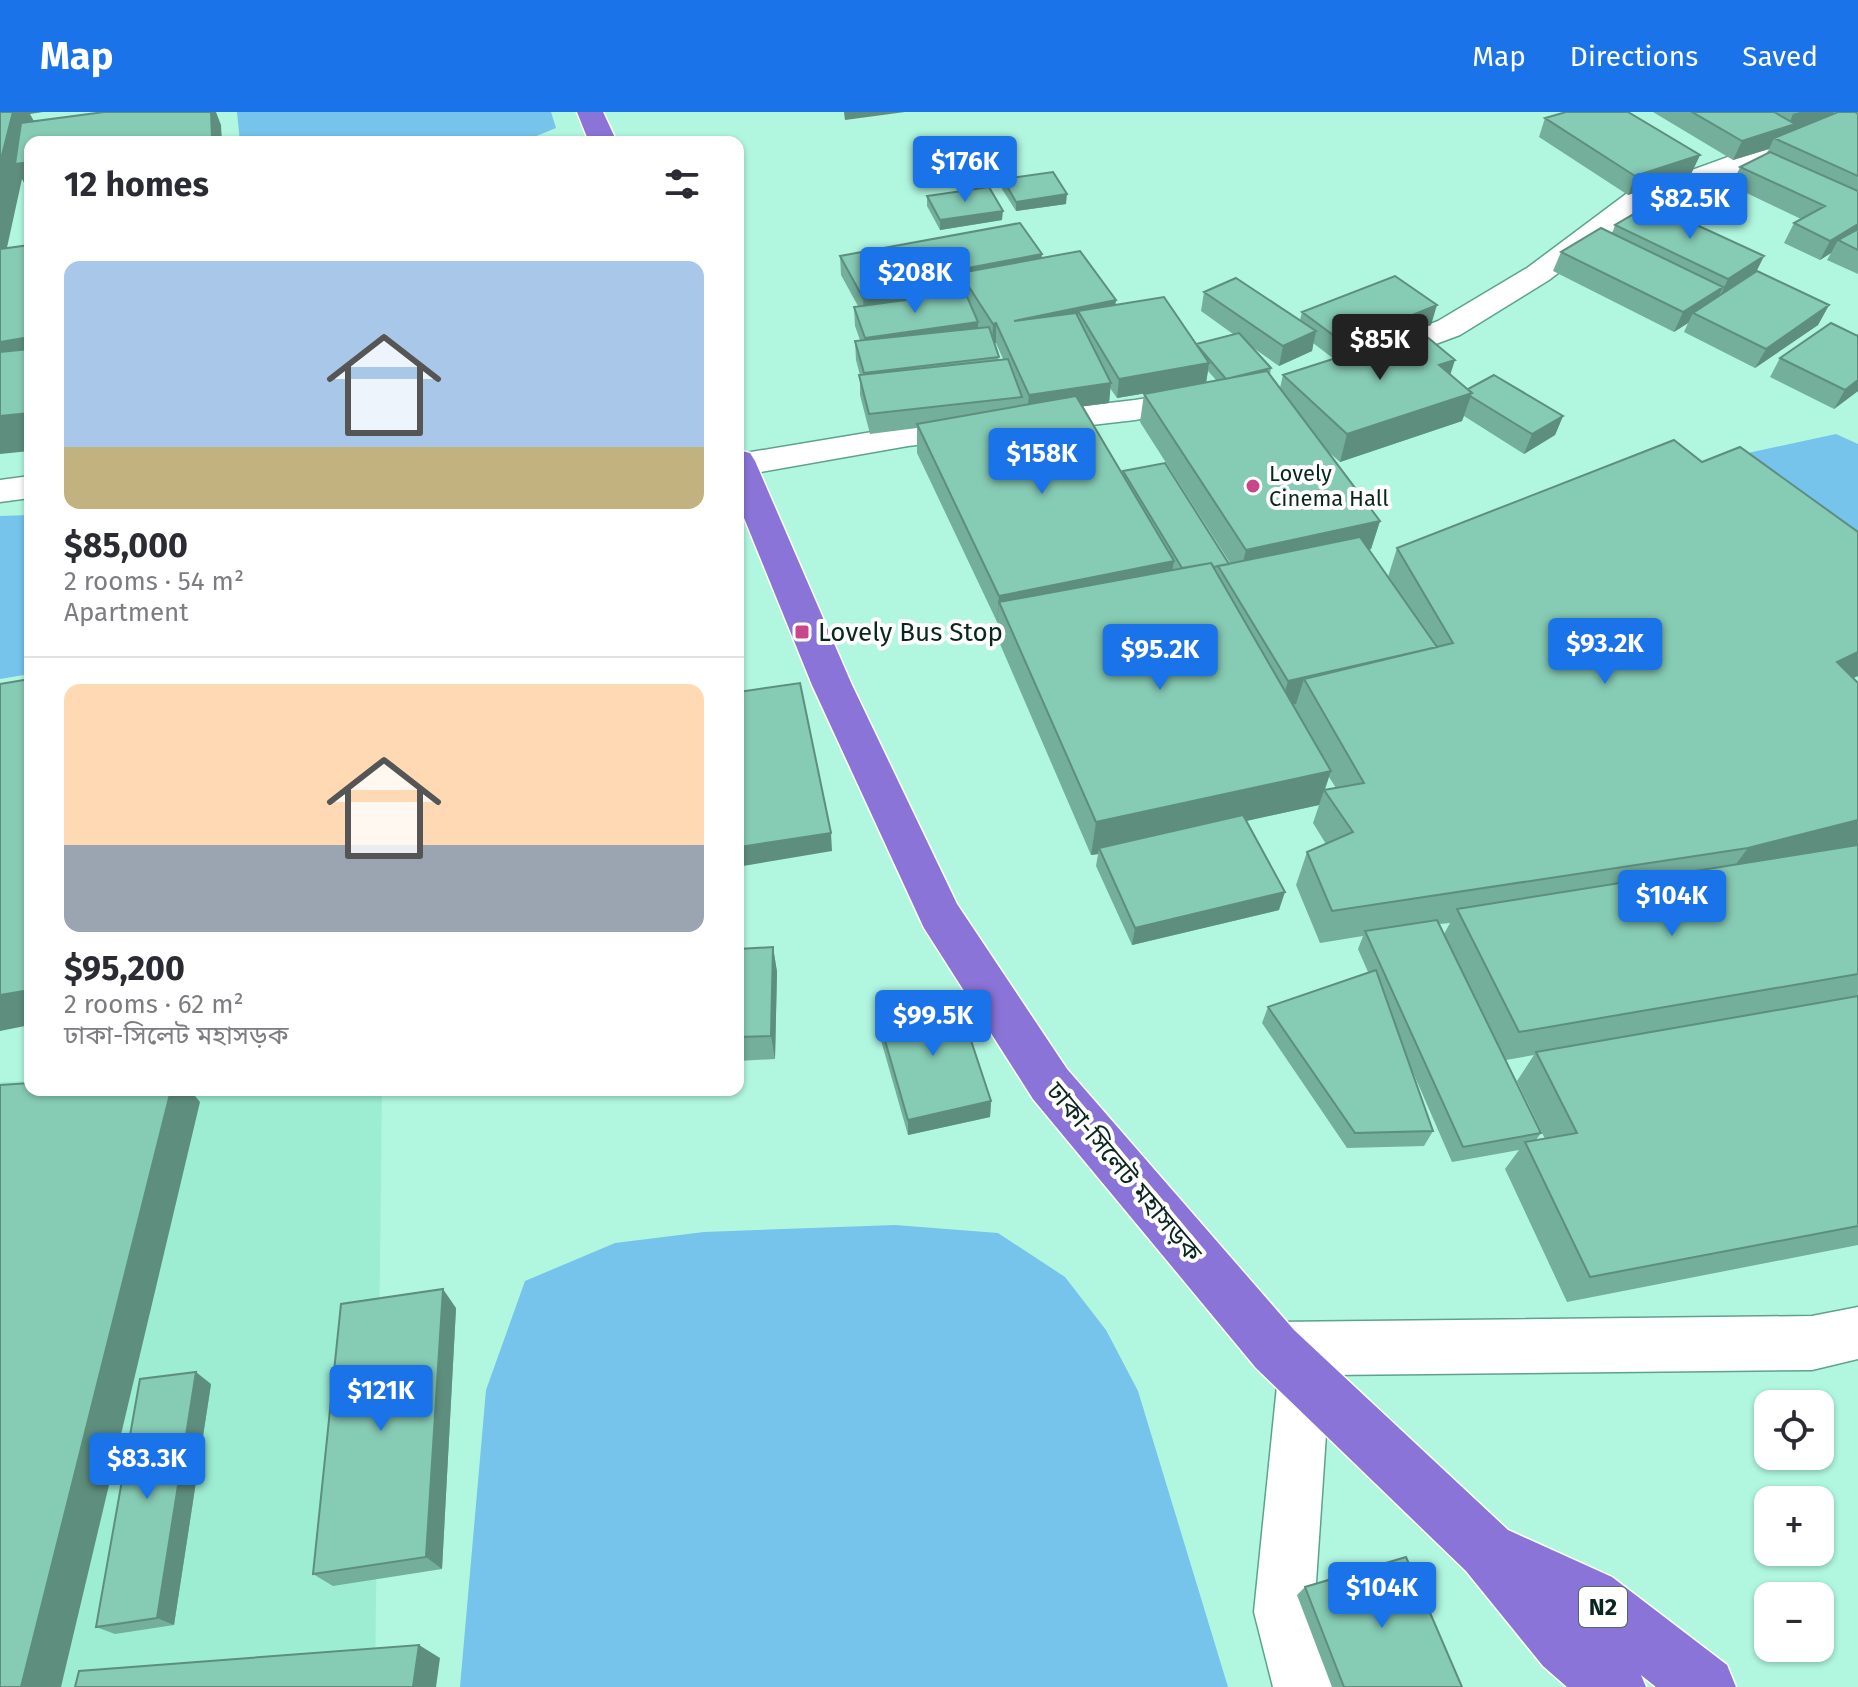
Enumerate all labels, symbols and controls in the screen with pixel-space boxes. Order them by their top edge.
text: Map [40,33,113,79]
text: Map [1472,40,1526,73]
text: Directions [1570,40,1698,73]
text: Saved [1742,40,1818,73]
pin: $176K [909,136,1021,204]
text: $176K [931,146,999,177]
icon: filters [660,162,704,206]
text: 12 homes [64,164,209,205]
pin: $82.5K [1625,173,1755,241]
text: $82.5K [1650,183,1730,214]
pin: $208K [859,247,971,315]
text: $208K [878,257,952,288]
icon: home [312,313,456,457]
pin: $85K [1333,314,1427,382]
text: $85K [1350,324,1410,355]
pin: $158K [986,428,1098,496]
text: $158K [1007,438,1077,469]
place label: Lovely Cinema Hall [1269,460,1389,512]
marker: Lovely Cinema Hall [1244,477,1262,495]
text: $85,000 [64,525,188,566]
text: 2 rooms · 54 m² [64,566,244,597]
text: Apartment [64,597,189,628]
place label: Lovely Bus Stop [818,617,1003,648]
pin: $93.2K [1540,618,1670,686]
marker: Lovely Bus Stop [793,623,811,641]
pin: $95.2K [1095,624,1225,692]
text: $93.2K [1566,628,1644,659]
text: $95.2K [1121,634,1199,665]
icon: home [312,736,456,880]
pin: $104K [1616,870,1728,938]
text: $104K [1636,880,1708,911]
text: $95,200 [64,948,185,989]
text: 2 rooms · 62 m² [64,989,244,1020]
pin: $99.5K [868,990,998,1058]
text: $99.5K [893,1000,973,1031]
text: ঢাকা-সিলেট মহাসড়ক [64,1020,289,1051]
street label: ঢাকা-সিলেট মহাসড়ক [1039,1075,1209,1269]
pin: $121K [325,1365,437,1433]
text: $121K [348,1375,414,1406]
map controls [1754,1390,1834,1662]
button: locate [1754,1390,1834,1470]
pin: $83.3K [82,1433,212,1501]
text: $83.3K [107,1443,187,1474]
button: + [1754,1486,1834,1566]
pin: $104K [1326,1562,1438,1630]
text: $104K [1346,1572,1418,1603]
button: − [1754,1582,1834,1662]
road number: N2 [1579,1587,1627,1627]

